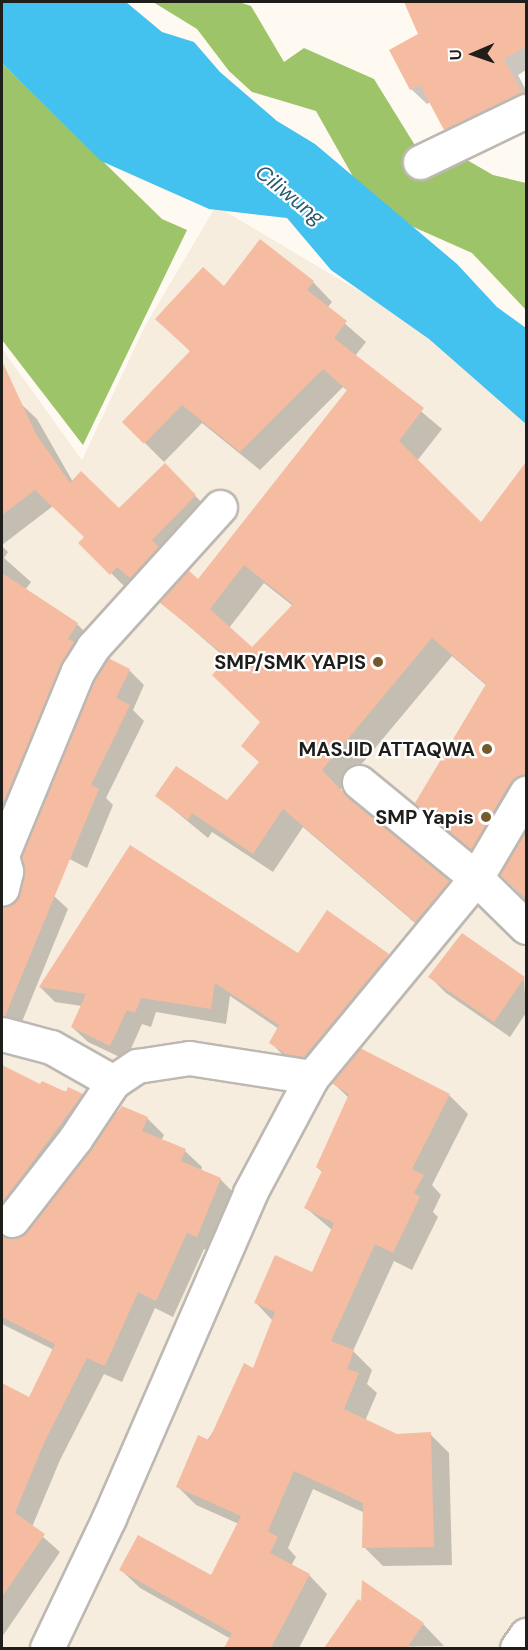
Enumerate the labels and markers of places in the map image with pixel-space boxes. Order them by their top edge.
place label: SMP/SMK YAPIS [214,650,366,674]
marker: SMP/SMK YAPIS [371,655,385,669]
place label: MASJID ATTAQWA [299,737,475,761]
marker: MASJID ATTAQWA [480,742,494,756]
place label: SMP Yapis [375,805,474,829]
marker: SMP Yapis [479,810,493,824]

